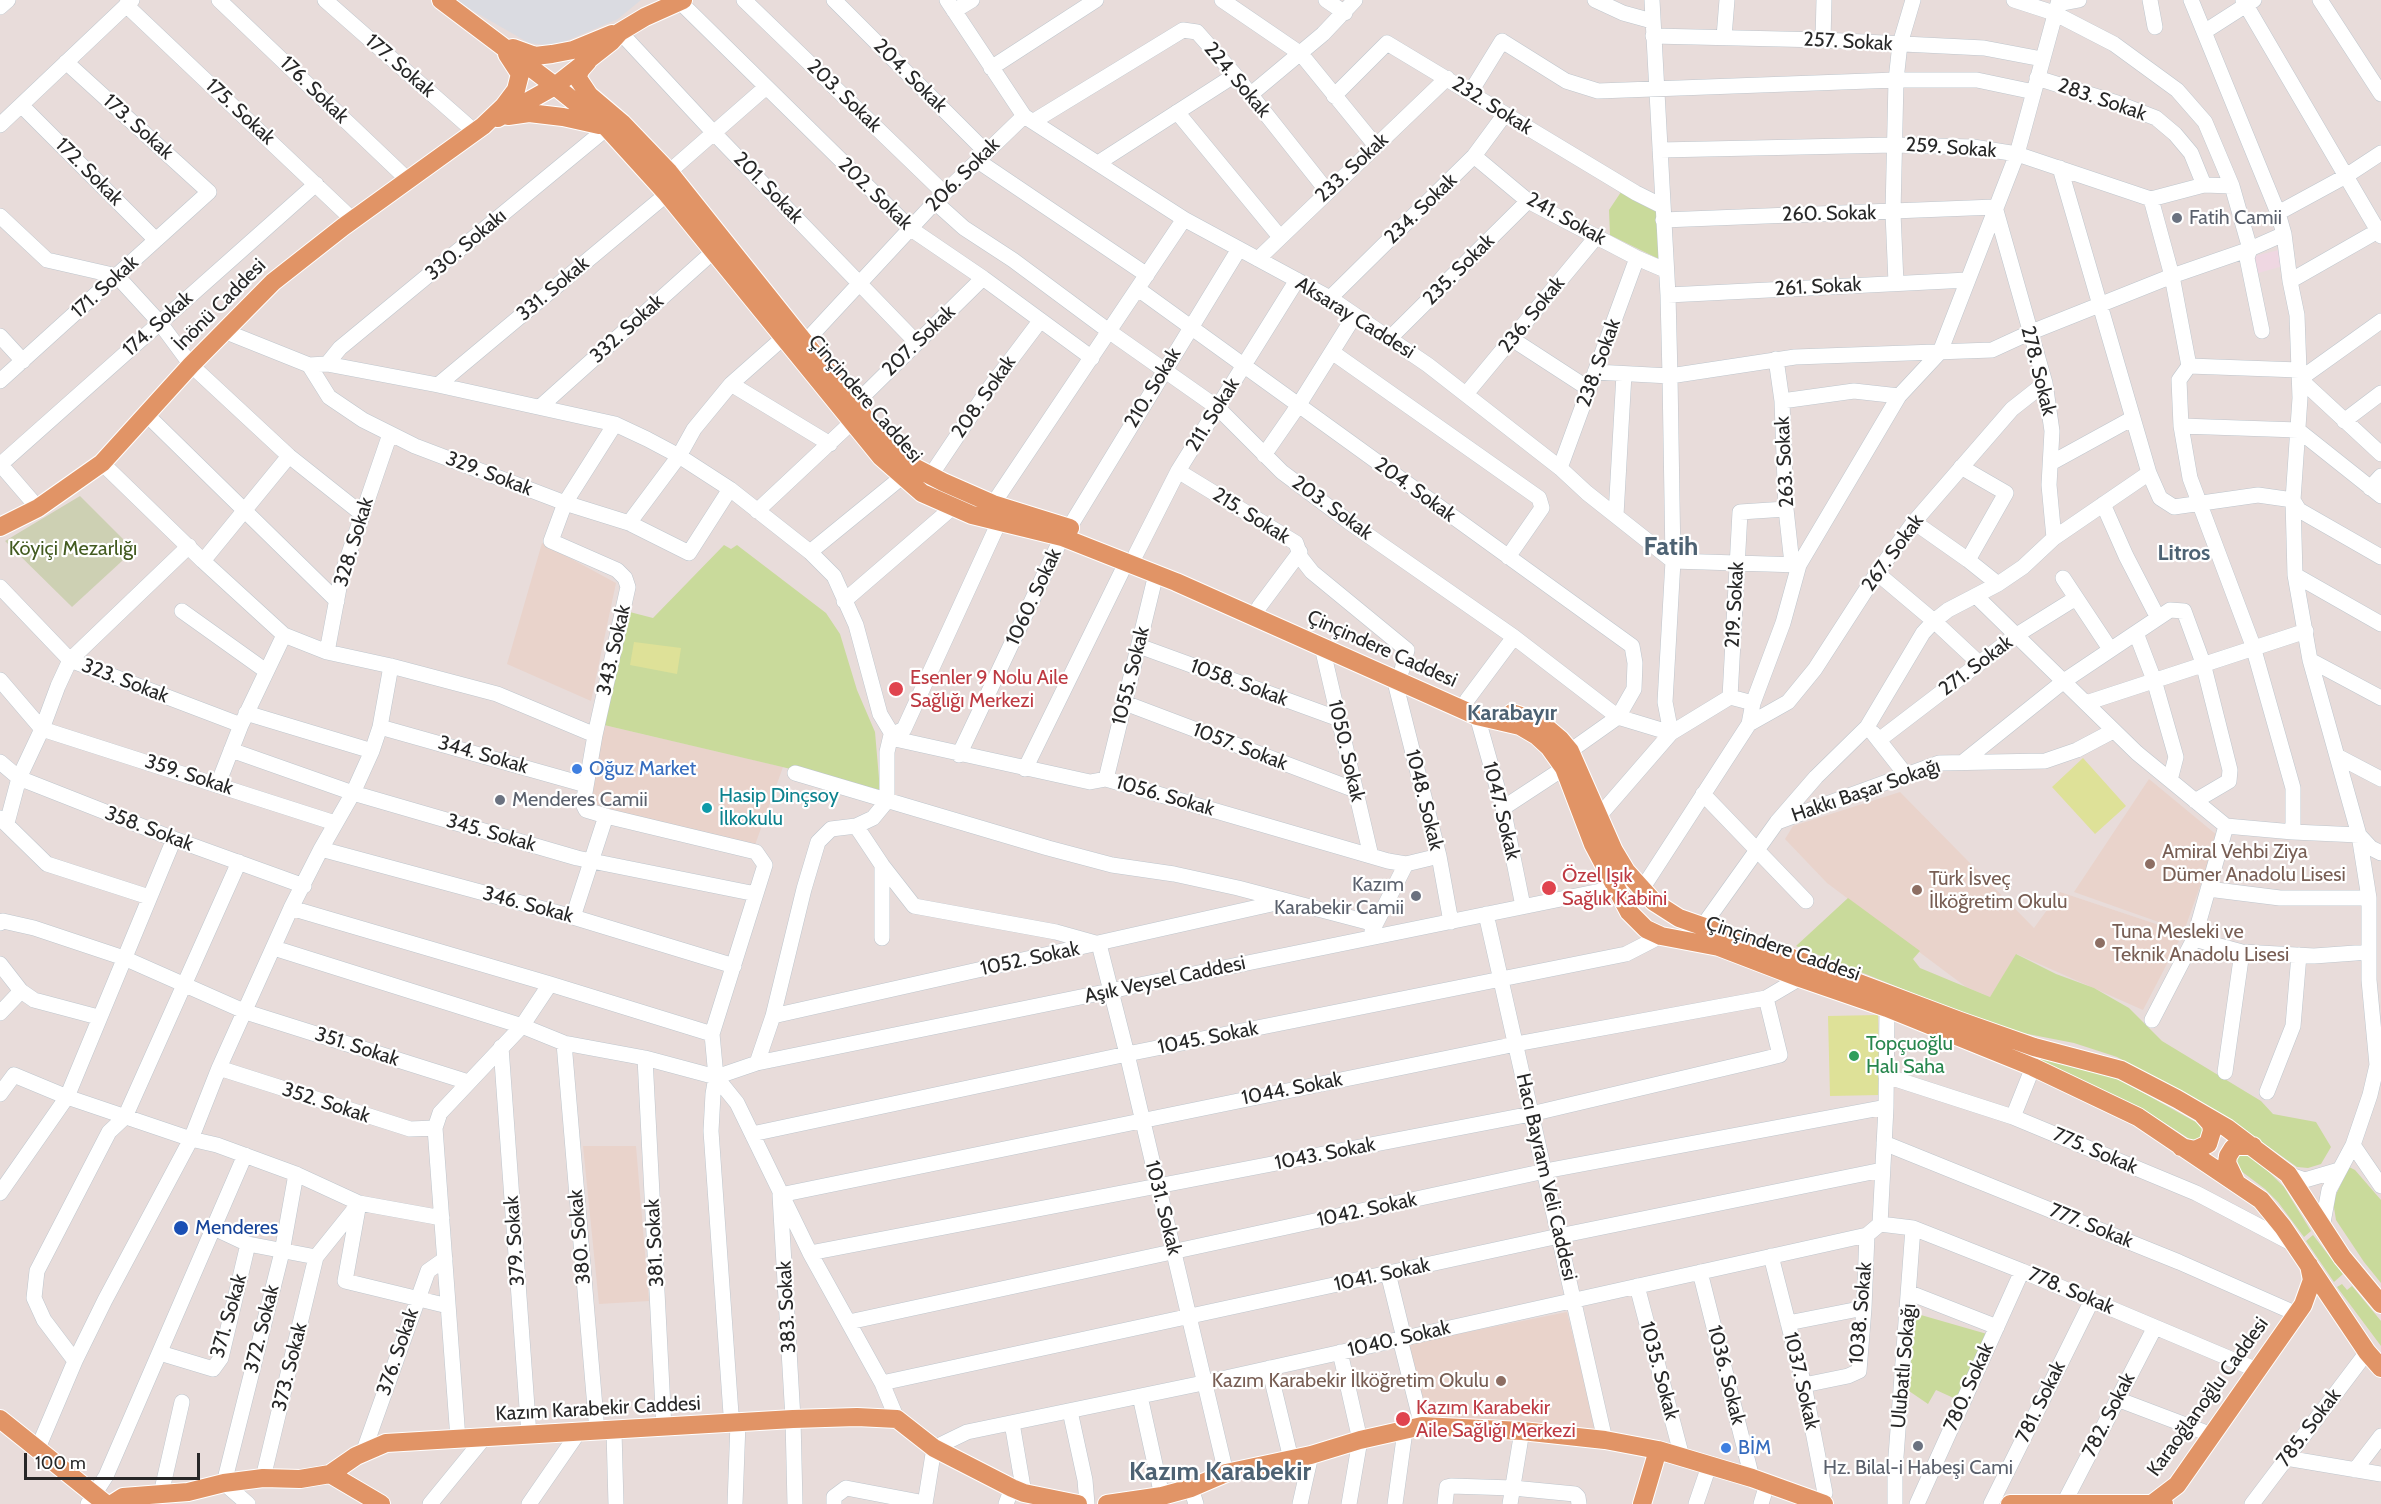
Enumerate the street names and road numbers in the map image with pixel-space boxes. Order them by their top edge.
street label: 257. Sokak [1803,28,1893,56]
street label: 177. Sokak [360,29,440,103]
street label: 204. Sokak [868,34,952,118]
street label: 224. Sokak [1199,37,1275,123]
street label: 176. Sokak [275,51,353,129]
street label: 203. Sokak [802,55,886,137]
street label: 232. Sokak [1447,72,1537,140]
street label: 175. Sokak [200,74,280,150]
street label: 283. Sokak [2055,74,2149,126]
street label: 173. Sokak [98,89,178,165]
street label: 233. Sokak [1311,128,1393,208]
street label: 172. Sokak [50,133,128,211]
street label: 206. Sokak [921,133,1005,217]
street label: 259. Sokak [1905,133,1997,163]
street label: 201. Sokak [728,147,808,229]
street label: 202. Sokak [833,153,917,235]
street label: 234. Sokak [1380,169,1462,249]
street label: 241. Sokak [1522,187,1610,251]
street label: 260. Sokak [1782,201,1876,227]
street label: 330. Sokakı [421,204,511,286]
street label: 235. Sokak [1418,229,1500,311]
street label: 171. Sokak [67,251,143,323]
street label: 331. Sokak [512,252,594,326]
street label: İnönü Caddesi [169,254,271,356]
street label: Aksaray Caddesi [1291,272,1419,364]
street label: 236. Sokak [1494,272,1570,358]
street label: 261. Sokak [1774,273,1862,301]
street label: 174. Sokak [118,286,198,362]
street label: 332. Sokak [585,290,669,368]
street label: 207. Sokak [877,300,961,382]
street label: 238. Sokak [1572,316,1626,410]
street label: 278. Sokak [2015,324,2061,418]
street label: Çinçindere Caddesi [803,330,927,468]
street label: 210. Sokak [1120,344,1186,432]
street label: 208. Sokak [947,351,1021,443]
street label: 211. Sokak [1181,374,1245,456]
street label: 263. Sokak [1771,416,1799,508]
street label: 329. Sokak [442,446,536,502]
street label: 204. Sokak [1370,453,1460,527]
street label: 203. Sokak [1287,471,1377,545]
street label: 215. Sokak [1208,483,1294,549]
street label: 328. Sokak [329,494,379,590]
street label: 267. Sokak [1857,510,1929,596]
street label: 1060. Sokak [1001,545,1067,649]
street label: 219. Sokak [1721,561,1749,649]
street label: 343. Sokak [592,602,636,698]
street label: Çinçindere Caddesi [1303,605,1461,693]
street label: 1055. Sokak [1107,624,1155,728]
street label: 271. Sokak [1935,631,2017,701]
street label: 323. Sokak [78,654,172,708]
street label: 1058. Sokak [1187,654,1291,712]
street label: 1050. Sokak [1323,698,1369,804]
street label: 1057. Sokak [1189,718,1291,776]
street label: 344. Sokak [435,731,531,779]
street label: 1048. Sokak [1400,747,1448,853]
street label: 359. Sokak [142,749,236,801]
street label: Hakkı Başar Sokağı [1788,754,1944,828]
street label: 1047. Sokak [1477,760,1525,862]
street label: 1056. Sokak [1113,770,1217,822]
street label: 358. Sokak [102,801,196,857]
street label: 345. Sokak [443,809,539,857]
street label: 346. Sokak [480,881,576,929]
street label: Çinçindere Caddesi [1703,911,1863,987]
street label: 1052. Sokak [978,937,1082,981]
street label: Aşık Veysel Caddesi [1082,951,1248,1009]
street label: 1045. Sokak [1156,1017,1260,1059]
street label: 351. Sokak [312,1022,402,1072]
street label: 1044. Sokak [1240,1067,1344,1111]
street label: Hacı Bayram Veli Caddesi [1510,1071,1582,1283]
street label: 352. Sokak [279,1078,373,1128]
street label: 775. Sokak [2049,1122,2141,1180]
street label: 1043. Sokak [1273,1133,1377,1175]
street label: 1031. Sokak [1140,1158,1186,1258]
street label: 380. Sokak [564,1188,596,1286]
street label: 1042. Sokak [1315,1188,1419,1232]
street label: 379. Sokak [500,1195,530,1287]
street label: 381. Sokak [641,1198,669,1288]
street label: 777. Sokak [2046,1198,2136,1254]
street label: 1041. Sokak [1332,1253,1432,1297]
street label: 383. Sokak [773,1260,801,1354]
street label: 1038. Sokak [1845,1261,1877,1365]
street label: 778. Sokak [2024,1262,2118,1320]
street label: 371. Sokak [206,1271,252,1361]
street label: 372. Sokak [239,1282,285,1376]
street label: Ulubatlı Sokağı [1887,1302,1921,1430]
street label: 376. Sokak [372,1305,424,1399]
street label: Karaoğlanoğlu Caddesi [2142,1313,2274,1481]
street label: 1040. Sokak [1345,1316,1453,1362]
street label: 1035. Sokak [1634,1319,1684,1423]
street label: 373. Sokak [267,1320,313,1414]
street label: 1036. Sokak [1702,1323,1750,1427]
street label: 1037. Sokak [1778,1330,1824,1432]
street label: 780. Sokak [1939,1339,1999,1435]
street label: 781. Sokak [2011,1357,2071,1447]
street label: 782. Sokak [2078,1369,2140,1461]
street label: 785. Sokak [2272,1384,2346,1472]
street label: Kazım Karabekir Caddesi [495,1392,701,1426]

